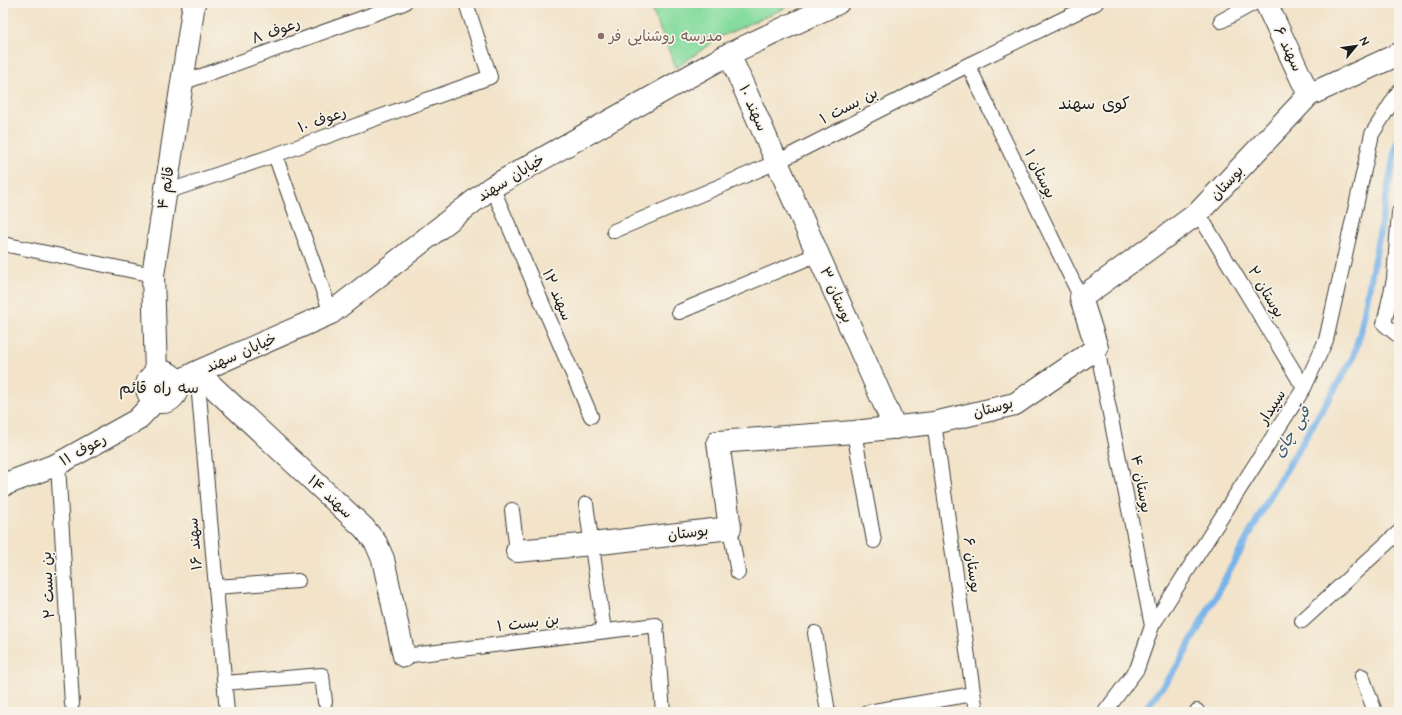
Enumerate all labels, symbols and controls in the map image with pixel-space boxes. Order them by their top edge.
street label: رعوف ۸ [249,13,303,49]
street label: سهند ۶ [1268,23,1308,75]
place label: مدرسه روشنایی فر [607,26,723,47]
north arrow [1336,26,1376,66]
marker: مدرسه روشنایی فر [596,31,606,41]
text: N [1356,35,1373,48]
street label: سهند ۱۰ [733,81,773,135]
street label: بن بست ۱ [816,82,882,130]
district label: کوی سهند [1058,92,1130,116]
street label: رعوف ۱۰ [295,102,349,138]
street label: بوستان ۱ [1019,146,1061,202]
street label: خیابان سهند [473,149,549,207]
street label: بوستان [1205,161,1249,205]
street label: قائم ۴ [152,165,181,211]
street label: بوستان ۲ [1242,262,1290,322]
street label: بوستان ۳ [814,264,858,326]
street label: سهند ۱۲ [537,266,577,324]
street label: خیابان سهند [202,328,280,378]
district label: سه راه قائم [119,377,199,400]
street label: سپیدار [1253,385,1291,429]
street label: بوستان [970,393,1016,423]
water label: قبی چای [1268,401,1317,462]
street label: رعوف ۱۱ [56,429,110,471]
street label: بوستان ۴ [1125,453,1157,515]
street label: سهند ۱۴ [303,470,357,524]
street label: سهند ۱۶ [182,517,208,571]
street label: بوستان [666,520,710,546]
street label: بوستان ۶ [958,536,986,594]
street label: بن بست ۲ [36,551,60,619]
street label: بن بست ۱ [496,609,560,637]

